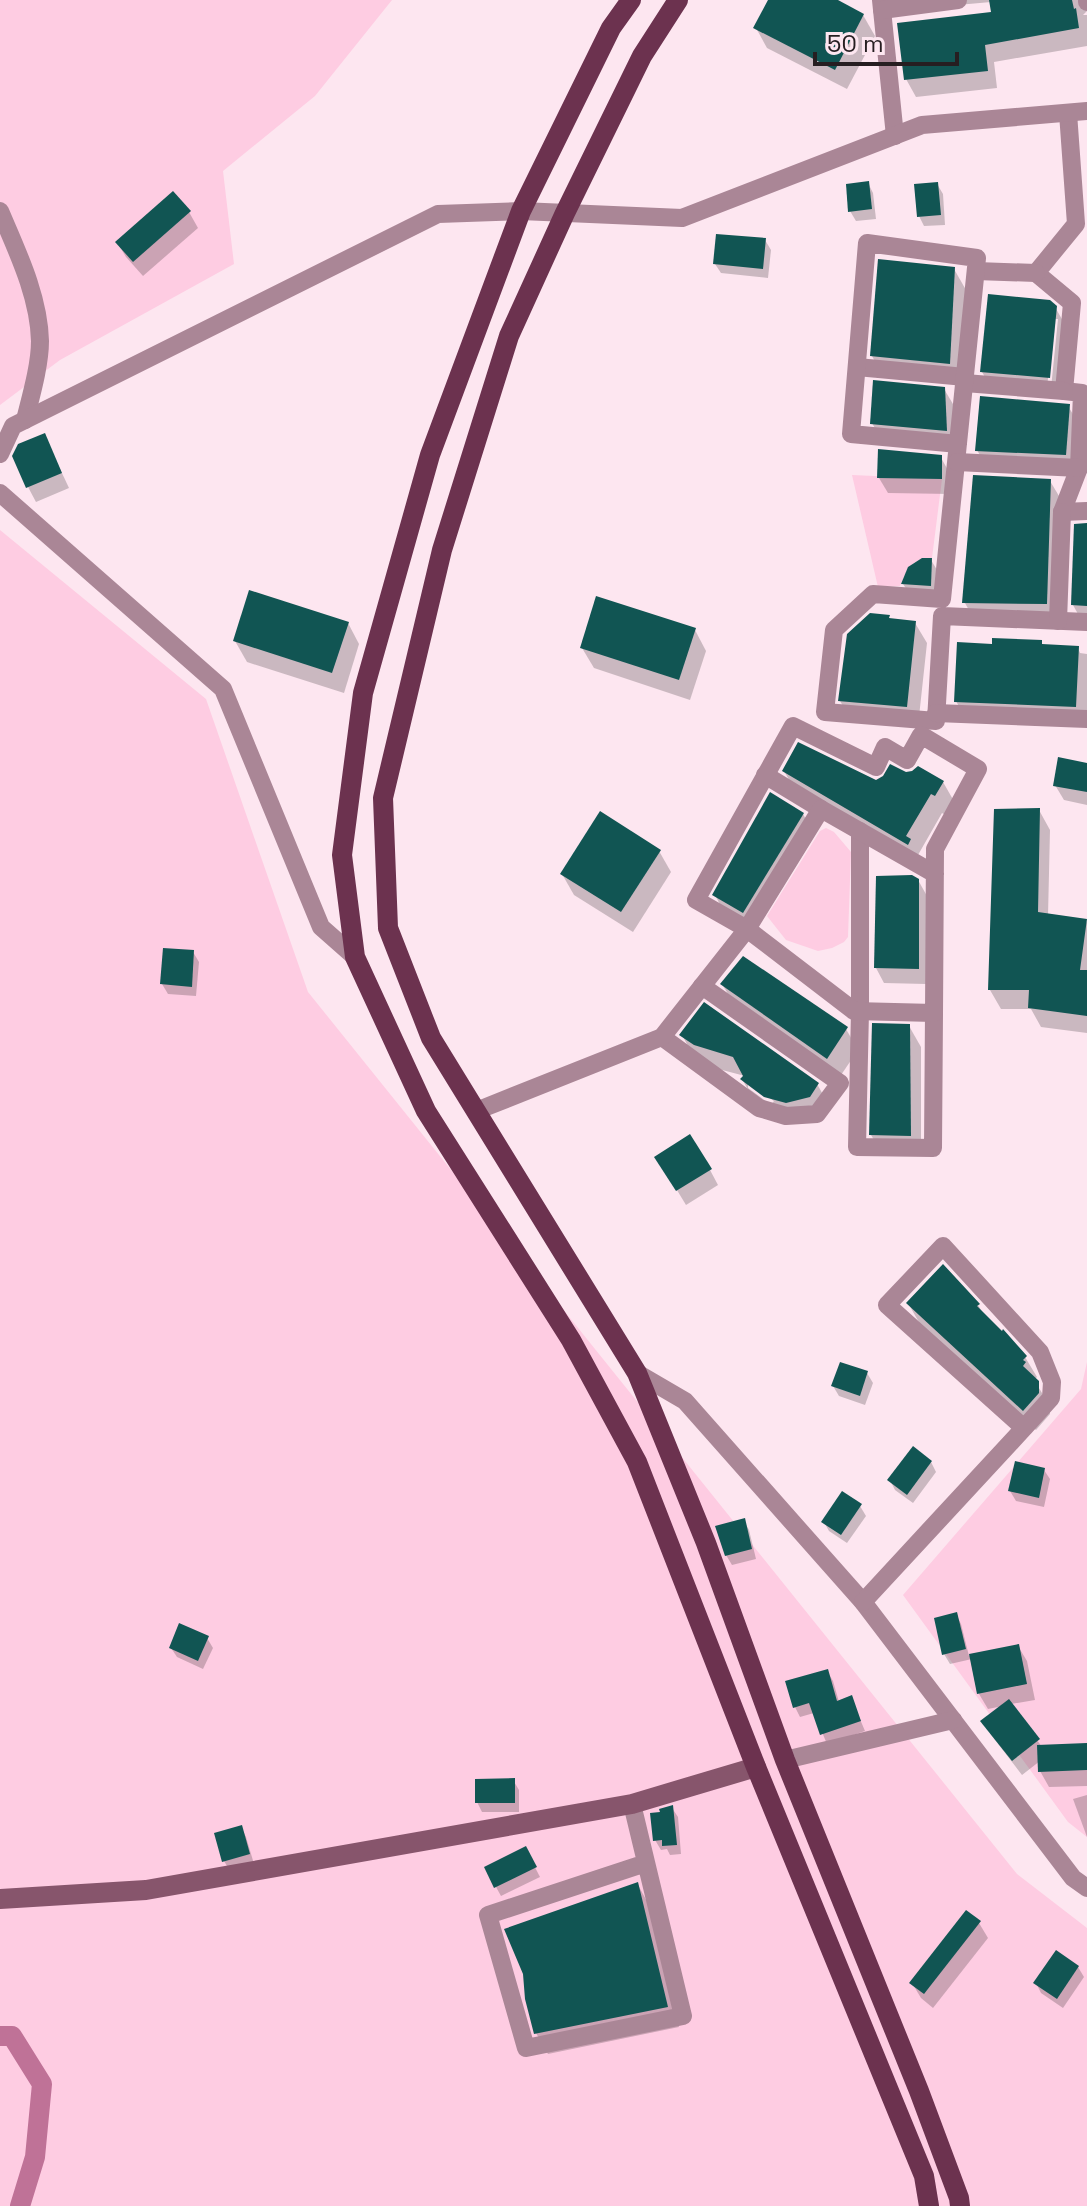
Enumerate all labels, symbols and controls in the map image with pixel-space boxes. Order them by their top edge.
scale bar [815,16,957,66]
text: 50 m [827,28,884,59]

